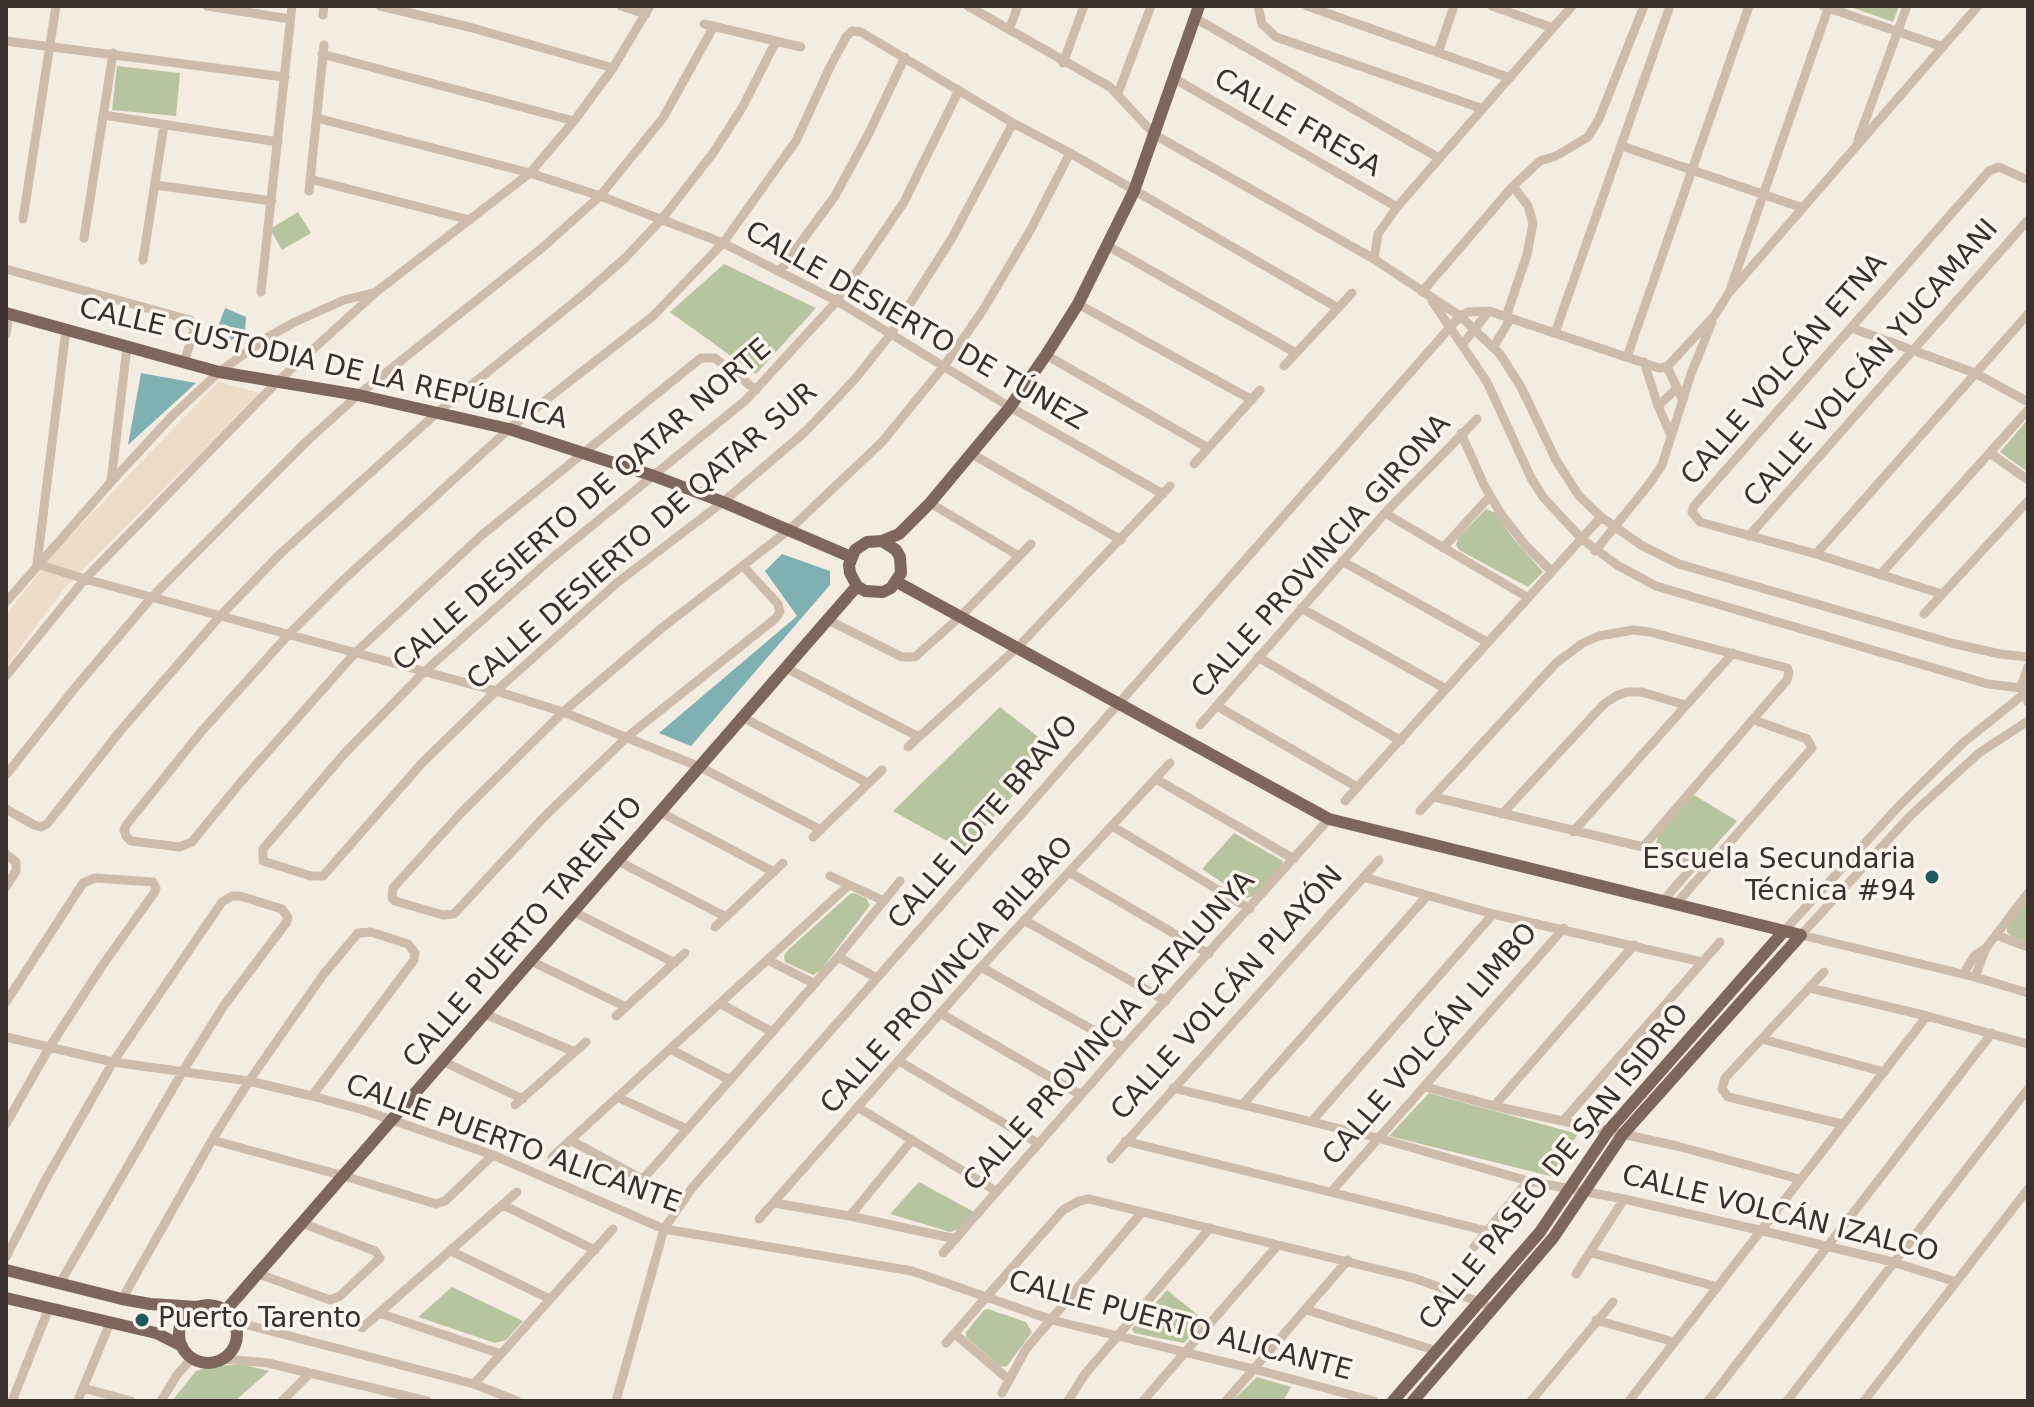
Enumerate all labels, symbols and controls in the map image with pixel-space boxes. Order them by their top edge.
street label: CALLE FRESA [1208,63,1386,185]
street label: CALLE VOLCÁN YUCAMANI [1738,213,2006,515]
street label: CALLE DESIERTO DE TÚNEZ [738,215,1092,439]
street label: CALLE VOLCÁN ETNA [1675,247,1895,493]
street label: CALLE CUSTODIA DE LA REPÚBLICA [76,292,570,438]
street label: CALLE DESIERTO DE QATAR NORTE [387,333,779,679]
street label: CALLE DESIERTO DE QATAR SUR [461,376,825,698]
street label: CALLE PROVINCIA GIRONA [1186,408,1458,706]
street label: CALLE LOTE BRAVO [882,709,1086,937]
street label: CALLE PUERTO TARENTO [397,791,651,1075]
street label: CALLE PROVINCIA BILBAO [815,830,1081,1122]
place label: Escuela Secundaria Técnica #94 [1642,844,1916,910]
street label: CALLE VOLCÁN PLAYÓN [1105,860,1351,1128]
street label: CALLE PROVINCIA CATALUNYA [957,865,1263,1199]
marker: Escuela Secundaria Técnica #94 [1923,868,1941,886]
street label: CALLE VOLCÁN LIMBO [1317,917,1545,1173]
street label: CALLE PASEO DE SAN ISIDRO [1413,998,1697,1338]
street label: CALLE PUERTO ALICANTE [341,1069,685,1221]
street label: CALLE VOLCÁN IZALCO [1618,1159,1942,1271]
street label: CALLE PUERTO ALICANTE [1004,1265,1356,1389]
place label: Puerto Tarento [158,1303,361,1337]
marker: Puerto Tarento [133,1311,151,1329]

